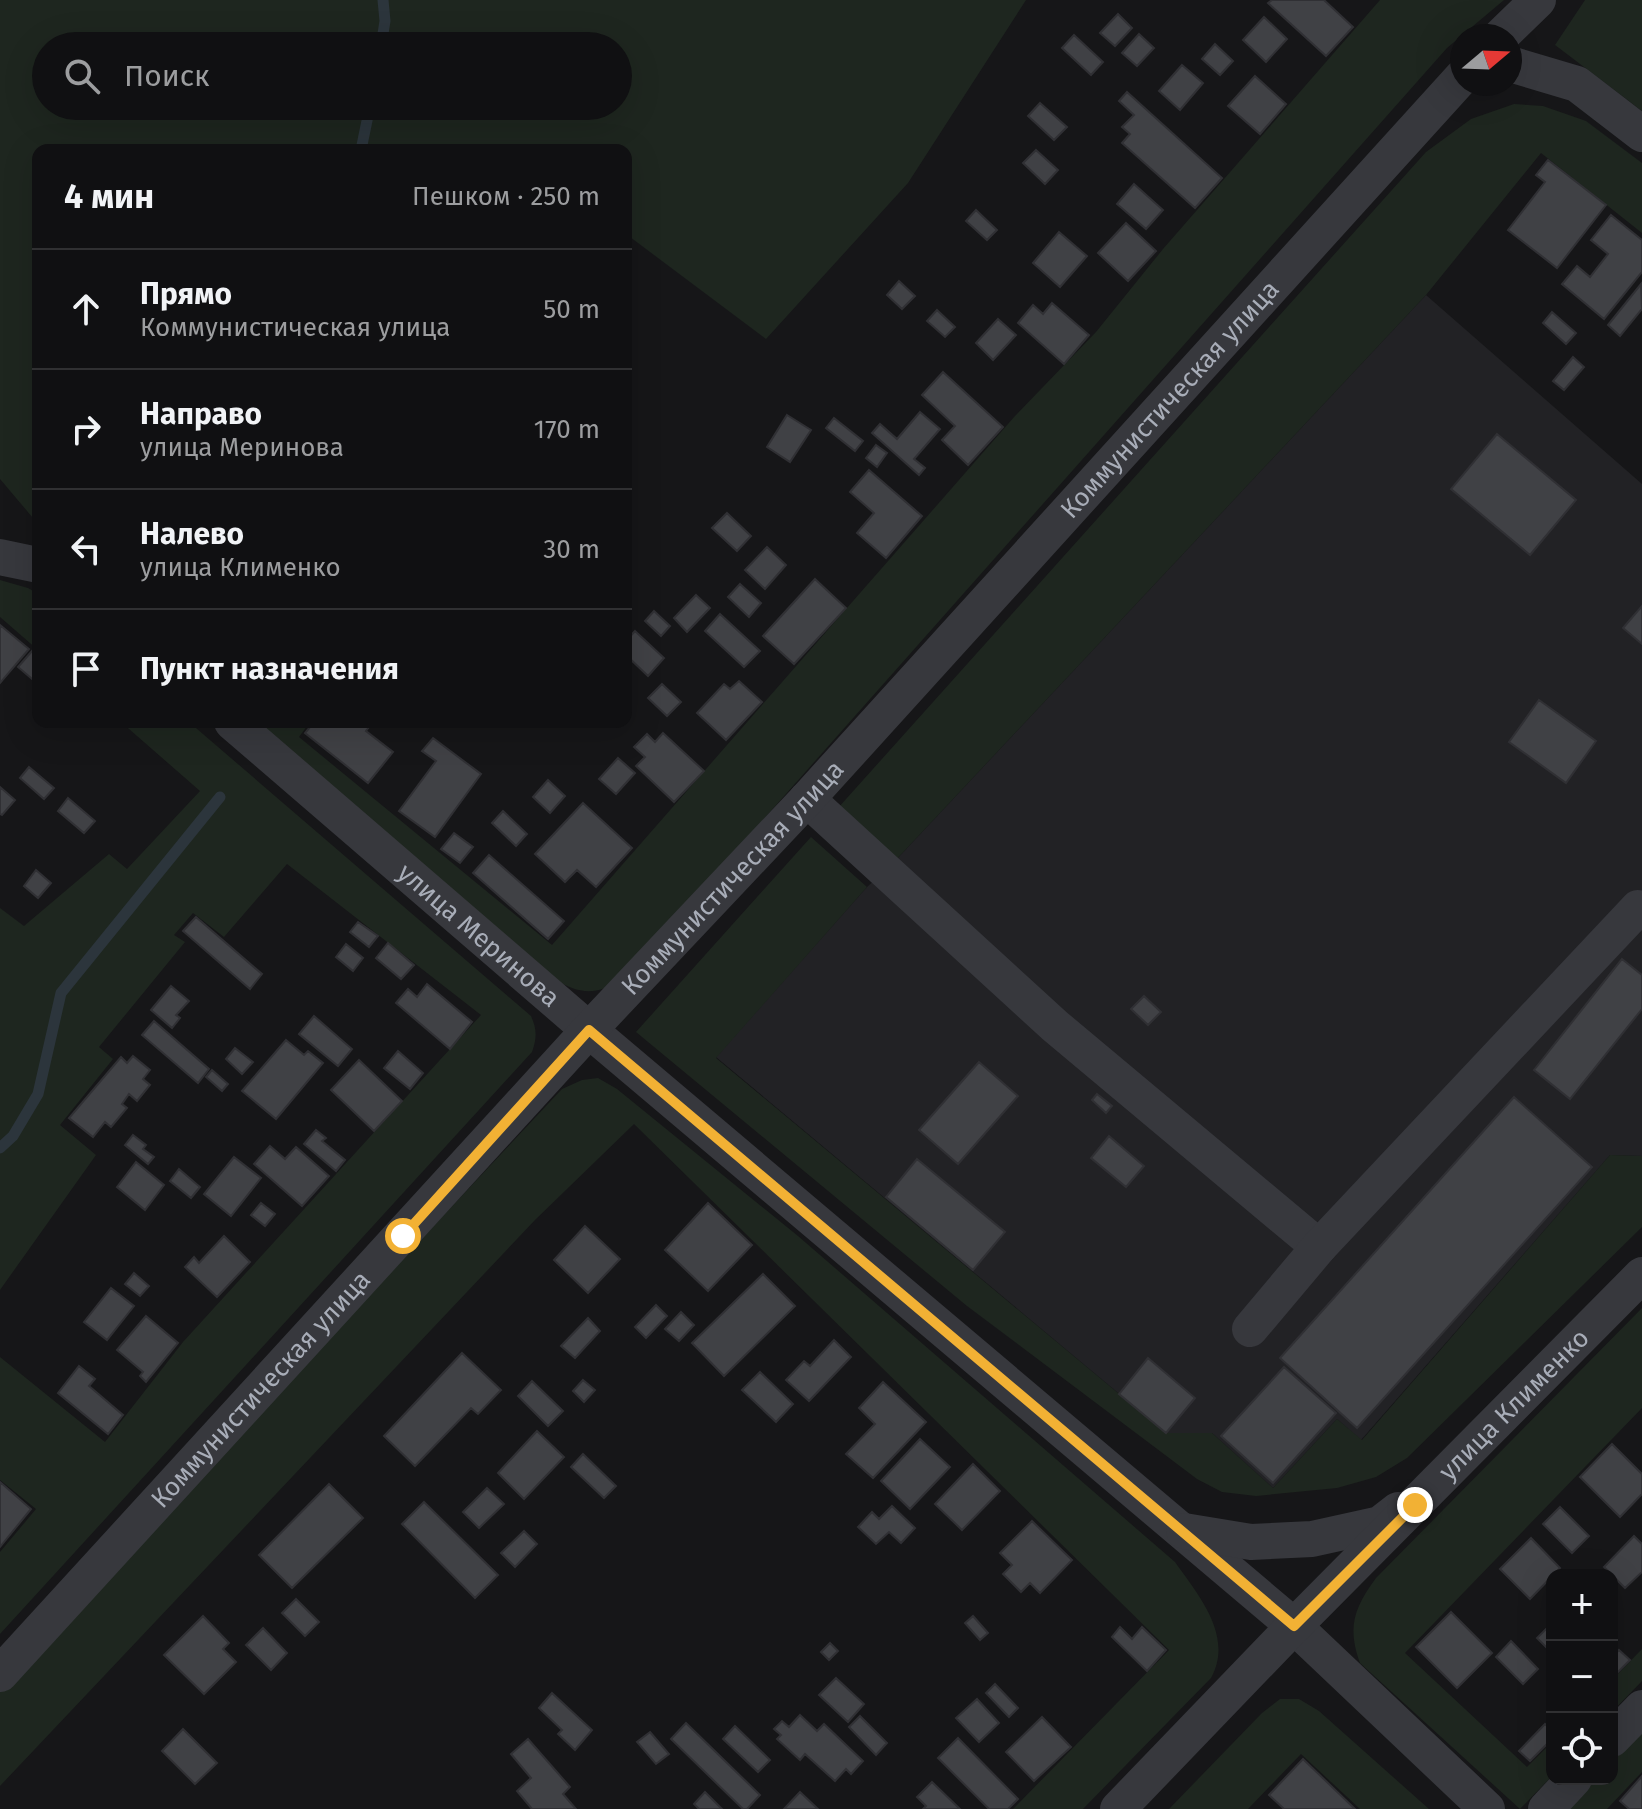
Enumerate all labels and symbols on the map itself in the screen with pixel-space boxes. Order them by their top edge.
north arrow [1450,24,1522,96]
street label: Коммунистическая улица [1054,274,1285,525]
street label: Коммунистическая улица [615,754,850,1001]
street label: улица Меринова [391,857,566,1013]
route start [385,1218,421,1254]
street label: Коммунистическая улица [144,1264,377,1514]
street label: улица Клименко [1432,1322,1595,1487]
route end [1397,1487,1433,1523]

